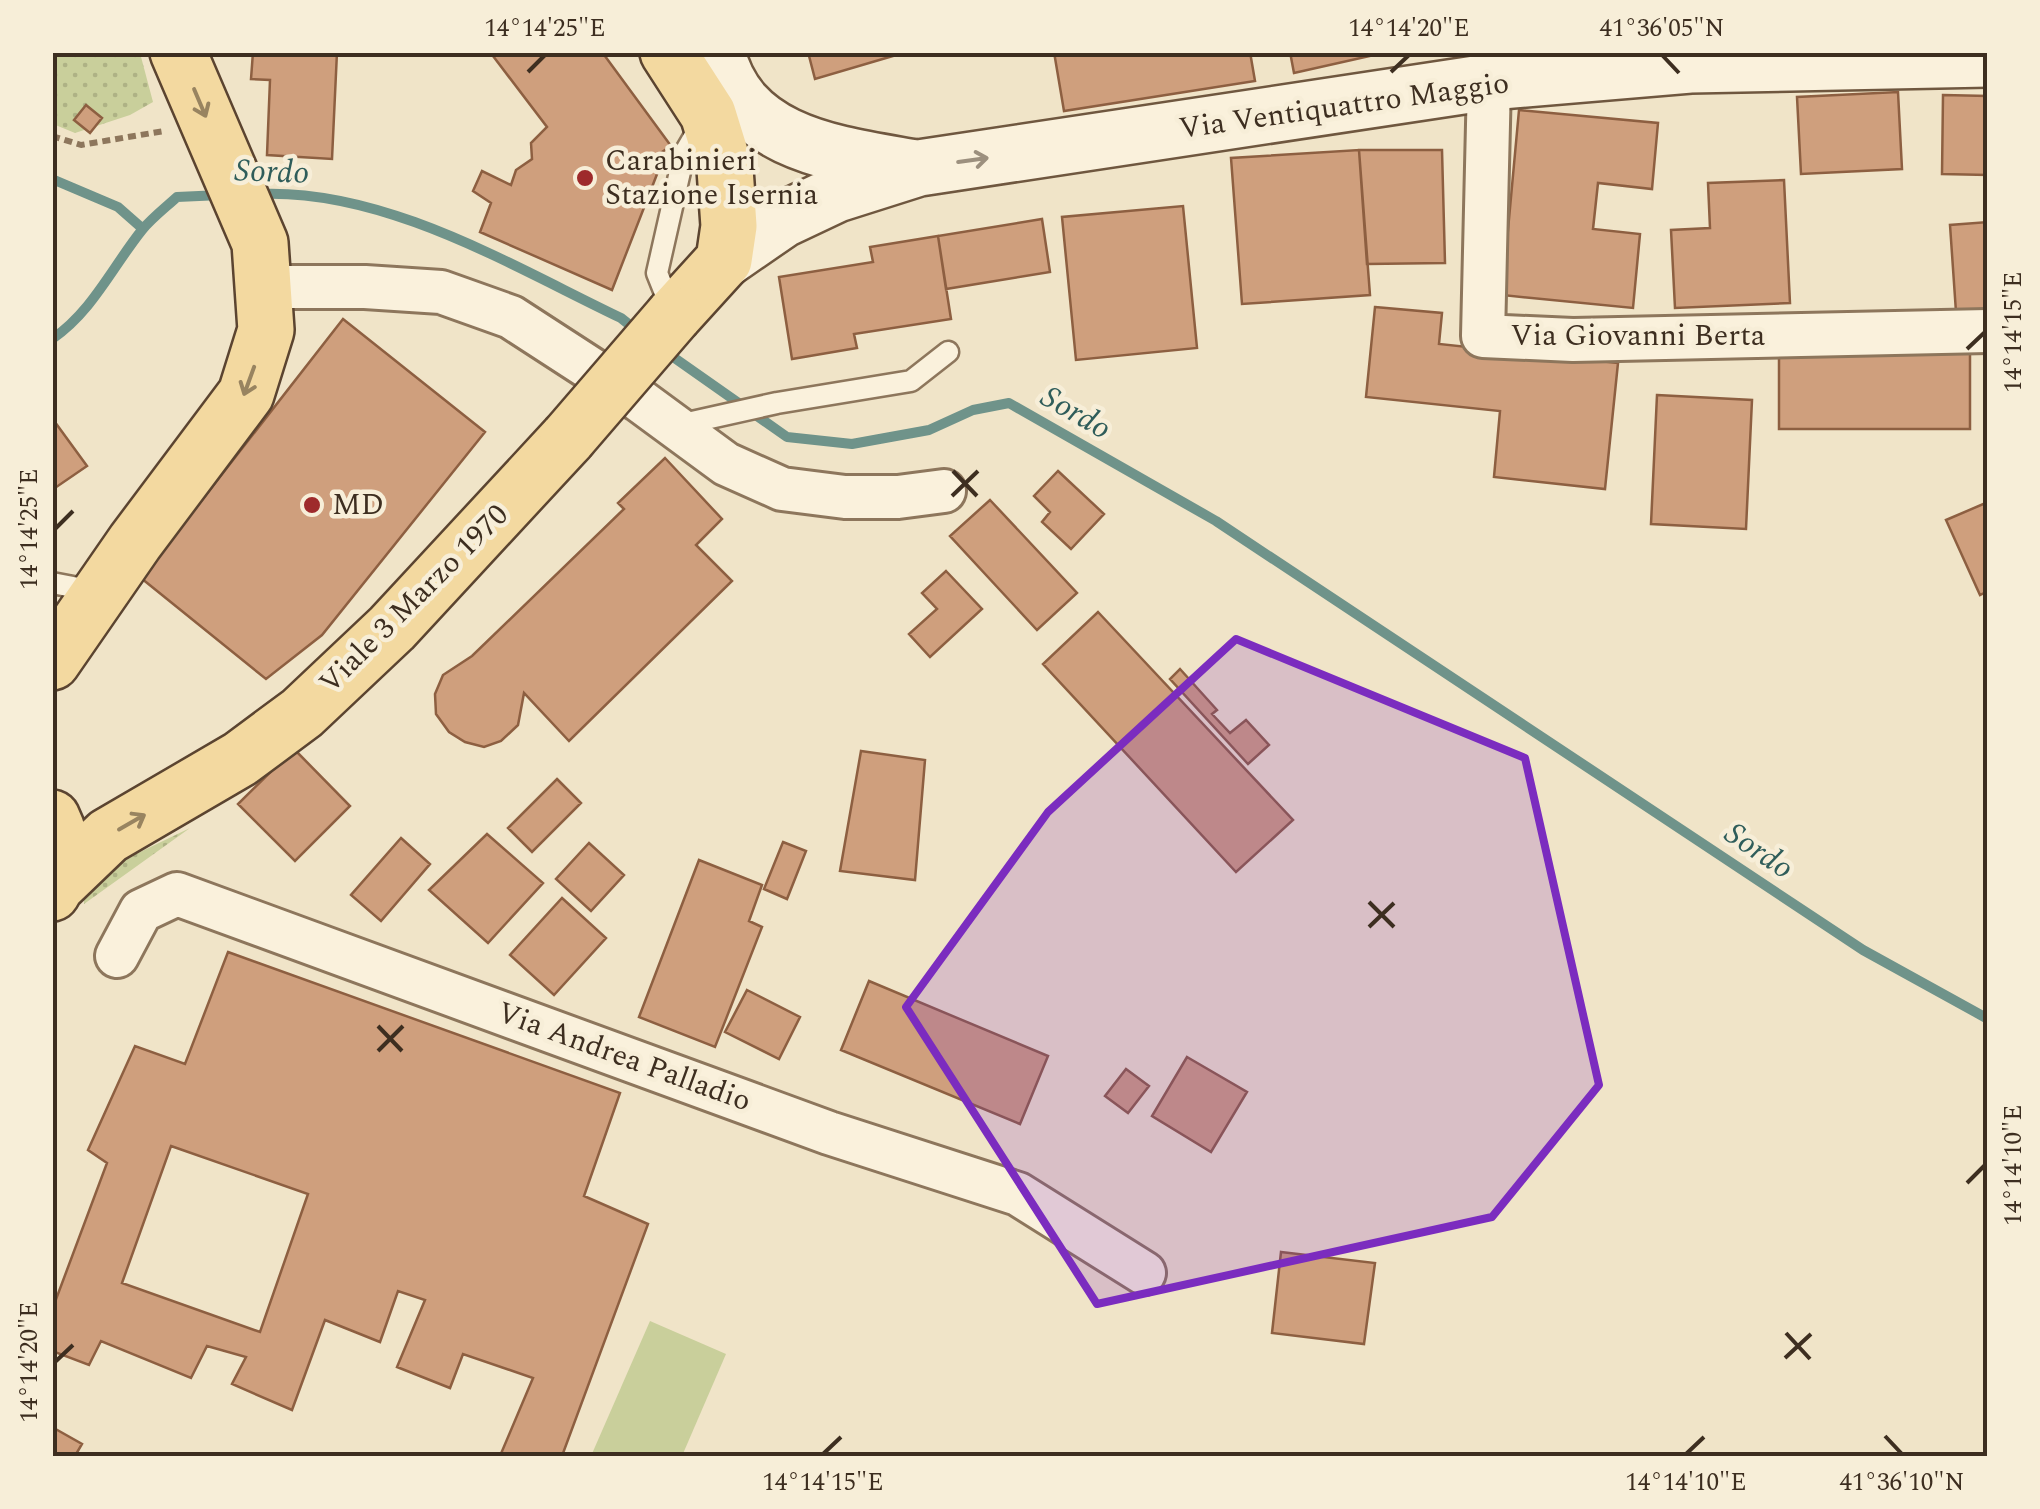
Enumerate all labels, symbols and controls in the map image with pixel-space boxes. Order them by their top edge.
text: 14°14'25"E [484,10,606,48]
text: 14°14'20"E [1348,10,1470,48]
text: 41°36'05"N [1600,10,1724,48]
street label: Via Ventiquattro Maggio [1176,60,1512,152]
one-way arrow [192,87,210,118]
place label: Carabinieri Stazione Isernia [605,138,819,218]
water label: Sordo [234,146,310,198]
one-way arrow [957,151,989,169]
marker: Carabinieri Stazione Isernia [574,167,596,189]
text: 14°14'15"E [1995,271,2033,393]
street label: Via Giovanni Berta [1511,313,1766,359]
one-way arrow [239,365,257,396]
water label: Sordo [1031,373,1121,453]
text: 14°14'25"E [11,468,49,590]
place label: MD [332,482,384,528]
street label: Viale 3 Marzo 1970 [308,493,520,705]
marker: MD [301,494,323,516]
water label: Sordo [1714,810,1804,892]
one-way arrow [117,812,146,832]
street label: Via Andrea Palladio [491,990,757,1124]
text: 14°14'10"E [1995,1104,2033,1226]
text: 14°14'20"E [11,1301,49,1423]
text: 14°14'15"E [762,1464,884,1502]
text: 14°14'10"E [1625,1464,1747,1502]
text: 41°36'10"N [1840,1464,1964,1502]

